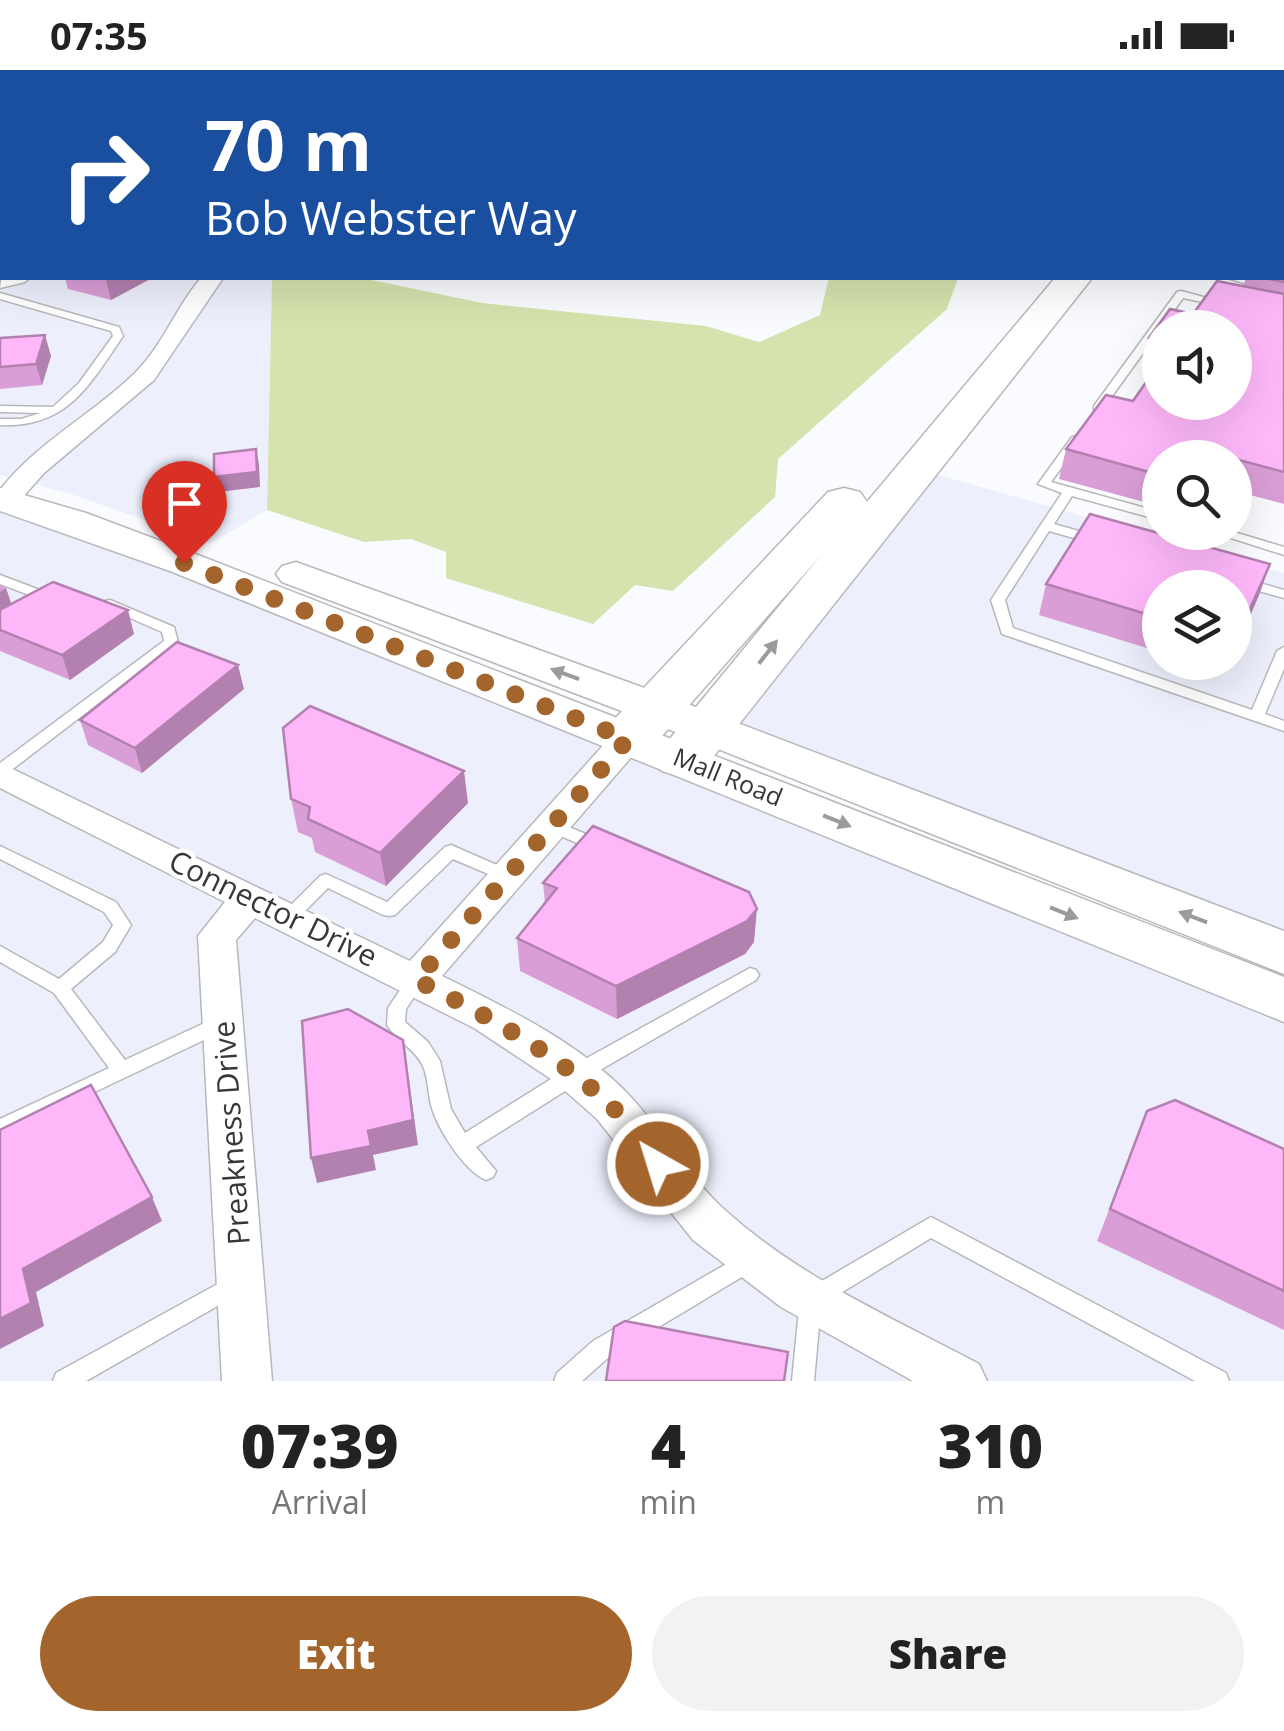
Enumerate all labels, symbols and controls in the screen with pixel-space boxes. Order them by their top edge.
text: 07:35 [50,9,148,61]
text: 70 m [205,96,372,192]
icon: right [40,110,170,240]
text: Bob Webster Way [205,187,577,248]
map controls [1142,310,1252,680]
button: sound [1142,310,1252,420]
button: search [1142,440,1252,550]
pin [142,461,227,564]
icon: arrive [157,476,212,531]
button: layers [1142,570,1252,680]
one-way arrow [757,639,778,665]
one-way arrow [549,666,579,681]
street label: Mall Road [669,739,788,813]
one-way arrow [822,814,852,830]
street label: Connector Drive [163,839,385,976]
one-way arrow [1049,905,1079,921]
one-way arrow [1178,909,1208,925]
street label: Preakness Drive [202,1020,259,1247]
position arrow [606,1112,710,1216]
text: 07:39 [241,1404,399,1486]
text: 4 [651,1404,686,1486]
text: 310 [938,1404,1043,1486]
text: Arrival [272,1480,368,1523]
text: min [640,1480,697,1523]
text: m [976,1480,1005,1523]
button: Exit [40,1596,632,1711]
button: Share [652,1596,1244,1711]

